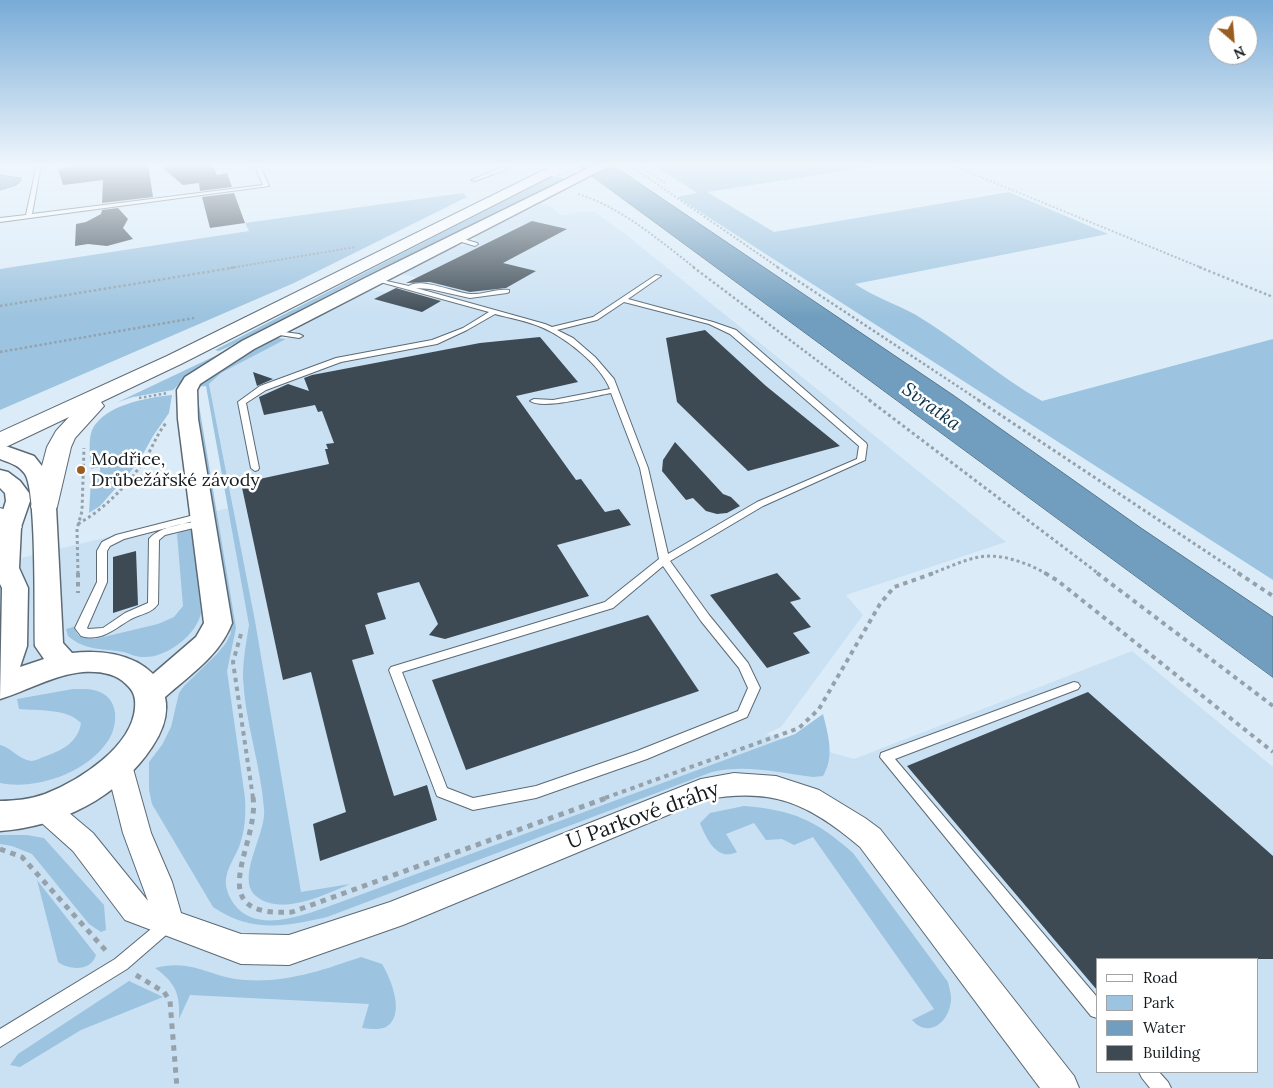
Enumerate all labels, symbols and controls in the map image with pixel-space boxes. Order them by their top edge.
north arrow [1208,15,1258,65]
text: N [1230,42,1248,63]
water label: Svratka [897,378,965,436]
place label: Modřice, Drůbežářské závody [91,449,260,492]
marker: Modřice, Drůbežářské závody [75,464,87,476]
street label: U Parkové dráhy [563,777,723,855]
legend [1096,958,1258,1073]
text: Road [1143,968,1178,987]
text: Park [1143,993,1174,1012]
text: Water [1143,1018,1185,1037]
text: Building [1143,1043,1200,1062]

